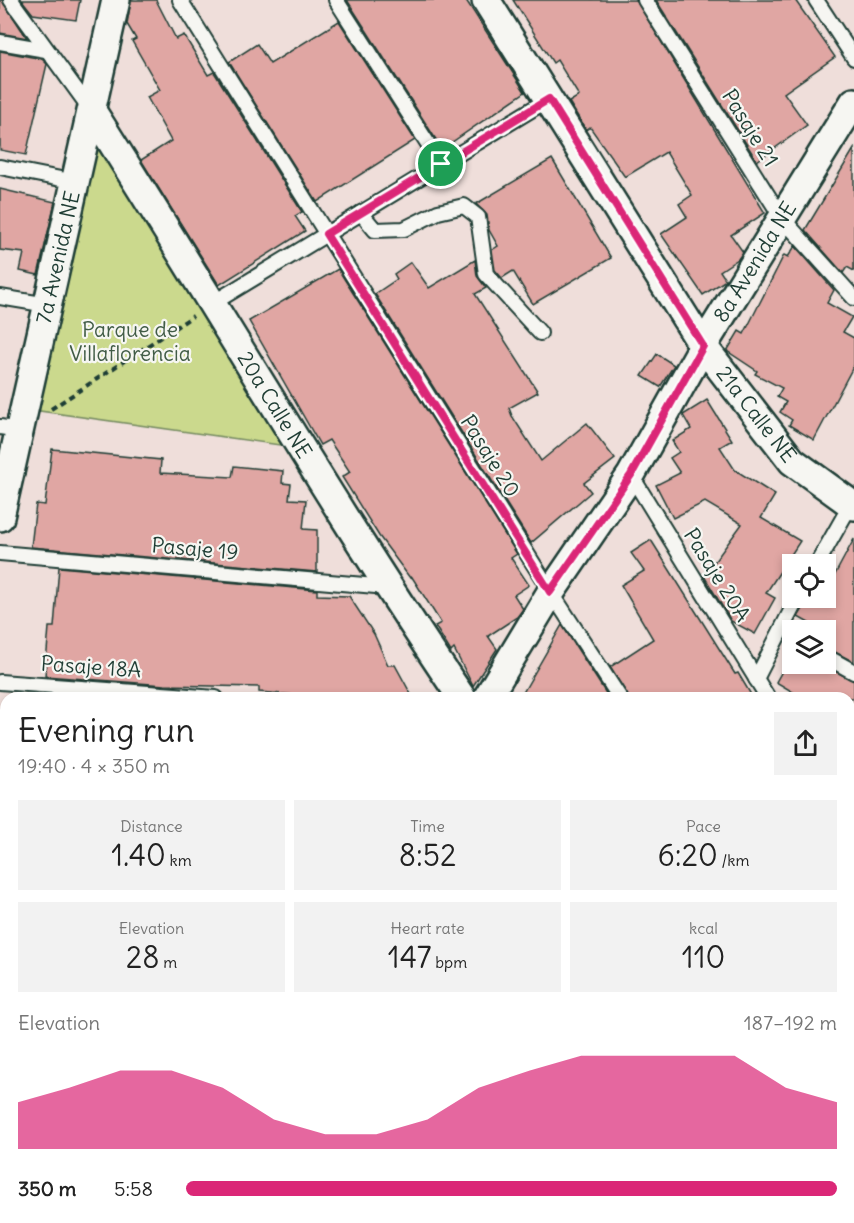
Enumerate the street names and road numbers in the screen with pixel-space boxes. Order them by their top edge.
street label: Pasaje 21 [716,84,785,172]
street label: 7a Avenida NE [30,188,86,326]
street label: 8a Avenida NE [707,196,802,327]
street label: 20a Calle NE [232,346,318,463]
street label: 21a Calle NE [710,360,802,468]
street label: Pasaje 20 [455,410,526,502]
street label: Pasaje 20A [678,523,757,627]
street label: Pasaje 19 [150,531,240,566]
street label: Pasaje 18A [40,650,142,683]

